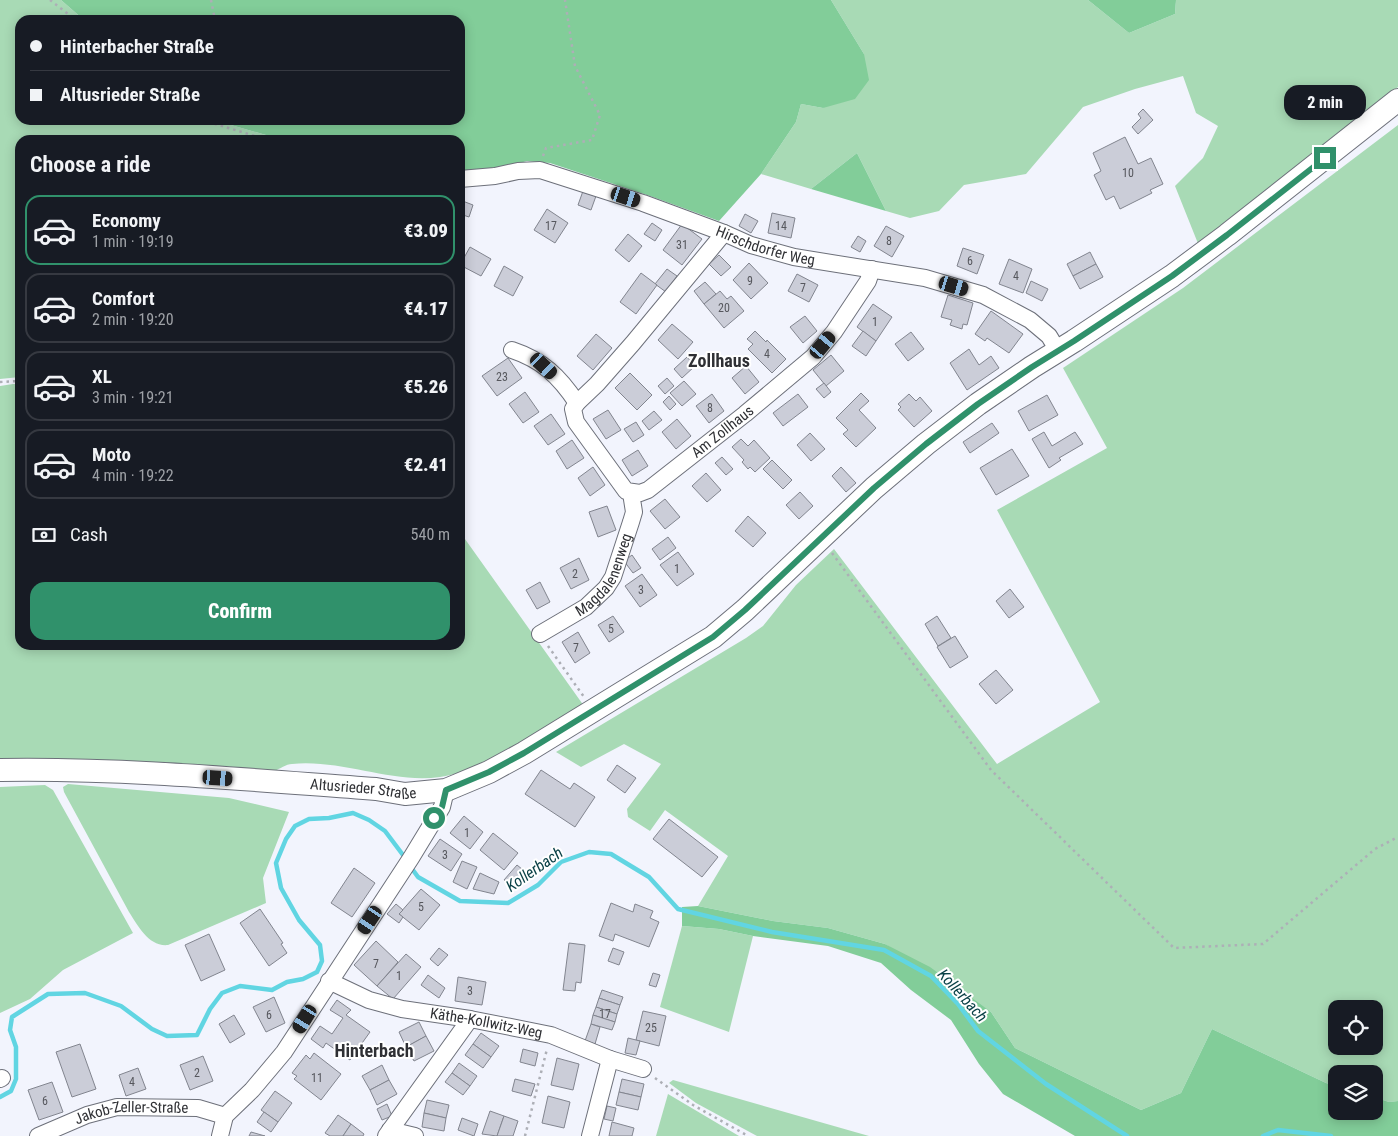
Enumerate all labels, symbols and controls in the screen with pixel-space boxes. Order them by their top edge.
text: Hinterbacher Straße [60,35,214,58]
text: Altusrieder Straße [60,83,200,106]
callout: 2 min [1284,86,1366,120]
text: 2 min [1307,93,1343,112]
route end [1314,147,1336,169]
text: Choose a ride [30,152,151,177]
house number: 10 [1122,166,1134,180]
car [609,185,642,209]
icon: car [32,208,77,253]
text: Economy [92,209,161,232]
text: €3.09 [404,219,448,242]
house number: 17 [545,219,557,233]
house number: 14 [775,219,787,233]
street label: Hirschdorfer Weg [713,222,816,269]
text: 1 min · 19:19 [92,232,174,251]
house number: 8 [886,234,892,248]
house number: 31 [676,238,688,252]
house number: 6 [967,254,973,268]
house number: 4 [1013,269,1019,283]
house number: 9 [747,274,753,288]
car [937,274,970,298]
house number: 7 [800,281,806,295]
icon: car [32,286,77,331]
text: Comfort [92,287,155,310]
text: €4.17 [404,297,448,320]
house number: 20 [718,301,730,315]
text: 2 min · 19:20 [92,310,174,329]
house number: 1 [872,315,878,329]
car [807,329,838,361]
house number: 4 [764,347,770,361]
car [527,350,560,382]
district label: Zollhaus [688,350,750,371]
icon: car [32,364,77,409]
text: XL [92,365,112,388]
house number: 23 [496,370,508,384]
text: €5.26 [404,375,448,398]
text: 3 min · 19:21 [92,388,174,407]
house number: 8 [707,401,713,415]
street label: Am Zollhaus [688,402,757,462]
icon: car [32,442,77,487]
text: Moto [92,443,131,466]
text: €2.41 [404,453,448,476]
text: 4 min · 19:22 [92,466,174,485]
icon: cash [30,521,58,549]
text: Cash [70,523,108,546]
text: 540 m [411,525,450,544]
street label: Magdalenenweg [572,531,636,620]
house number: 1 [674,562,680,576]
house number: 2 [572,567,578,581]
button: Confirm [30,582,450,640]
house number: 3 [638,583,644,597]
house number: 5 [608,622,614,636]
house number: 7 [573,641,579,655]
car [202,769,233,787]
street label: Altusrieder Straße [310,775,417,803]
route start [423,807,445,829]
house number: 1 [464,826,470,840]
water label: Kollerbach [502,843,566,896]
house number: 3 [442,848,448,862]
house number: 5 [418,900,424,914]
car [355,903,384,937]
house number: 7 [373,957,379,971]
water label: Kollerbach [934,965,991,1026]
house number: 1 [396,969,402,983]
house number: 3 [467,984,473,998]
map controls [1328,1000,1383,1120]
button: locate [1328,1000,1383,1055]
car [290,1002,319,1036]
street label: Käthe-Kollwitz-Weg [429,1004,544,1042]
house number: 17 [599,1007,611,1021]
house number: 6 [266,1008,272,1022]
house number: 25 [645,1021,657,1035]
district label: Hinterbach [334,1040,414,1061]
button: layers [1328,1065,1383,1120]
house number: 2 [194,1066,200,1080]
house number: 11 [311,1071,323,1085]
house number: 4 [129,1075,135,1089]
house number: 6 [42,1094,48,1108]
street label: Jakob-Zeller-Straße [71,1097,188,1128]

